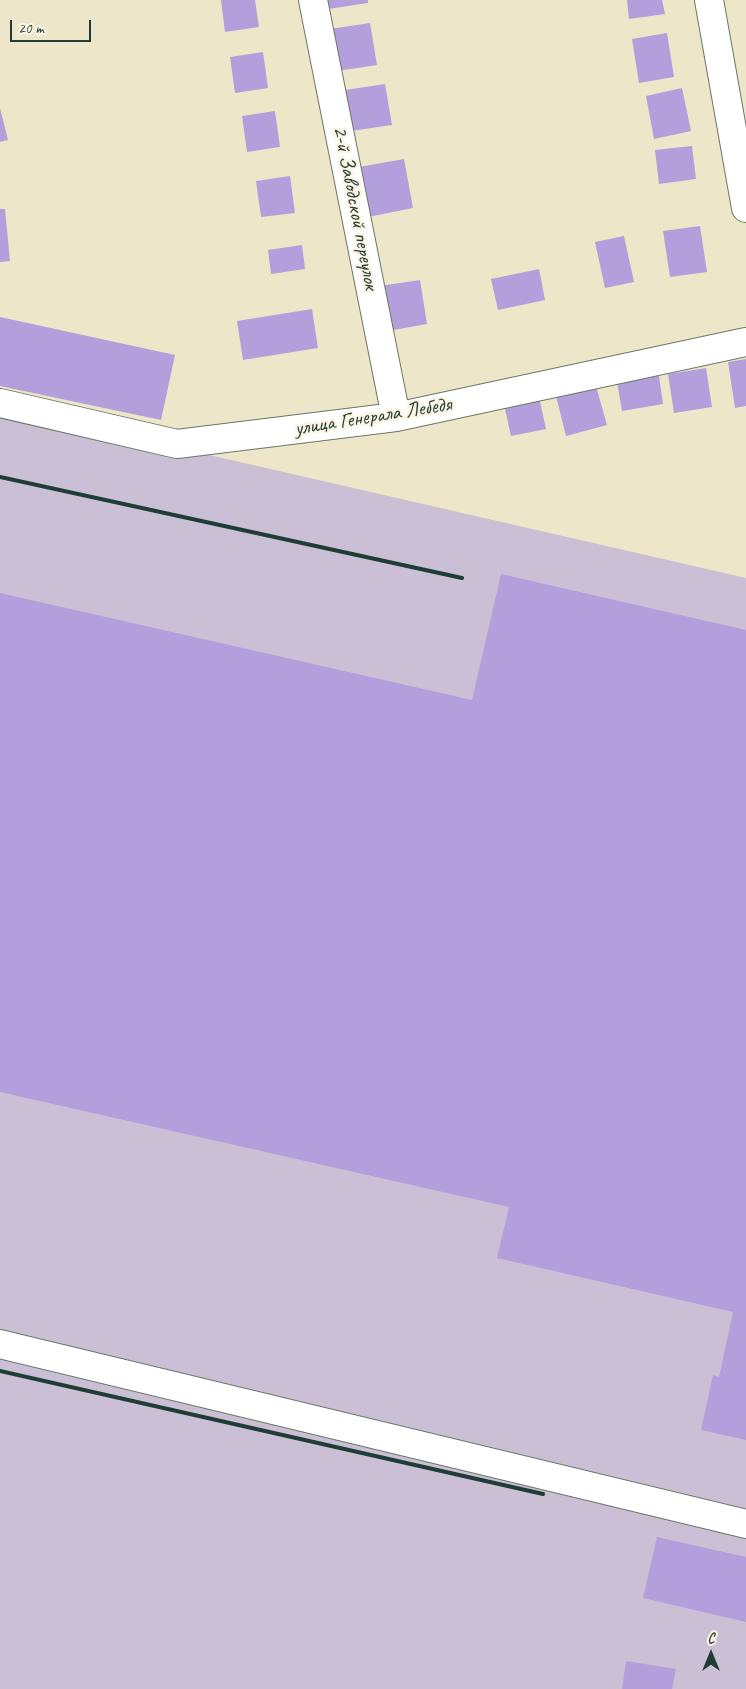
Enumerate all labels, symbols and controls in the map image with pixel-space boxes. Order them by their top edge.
scale bar [12,10,94,42]
text: 20 m [18,19,44,38]
street label: 2-й Заводской переулок [327,124,383,292]
street label: улица Генерала Лебедя [293,392,453,442]
north arrow [686,1629,736,1679]
text: С [708,1630,714,1647]

